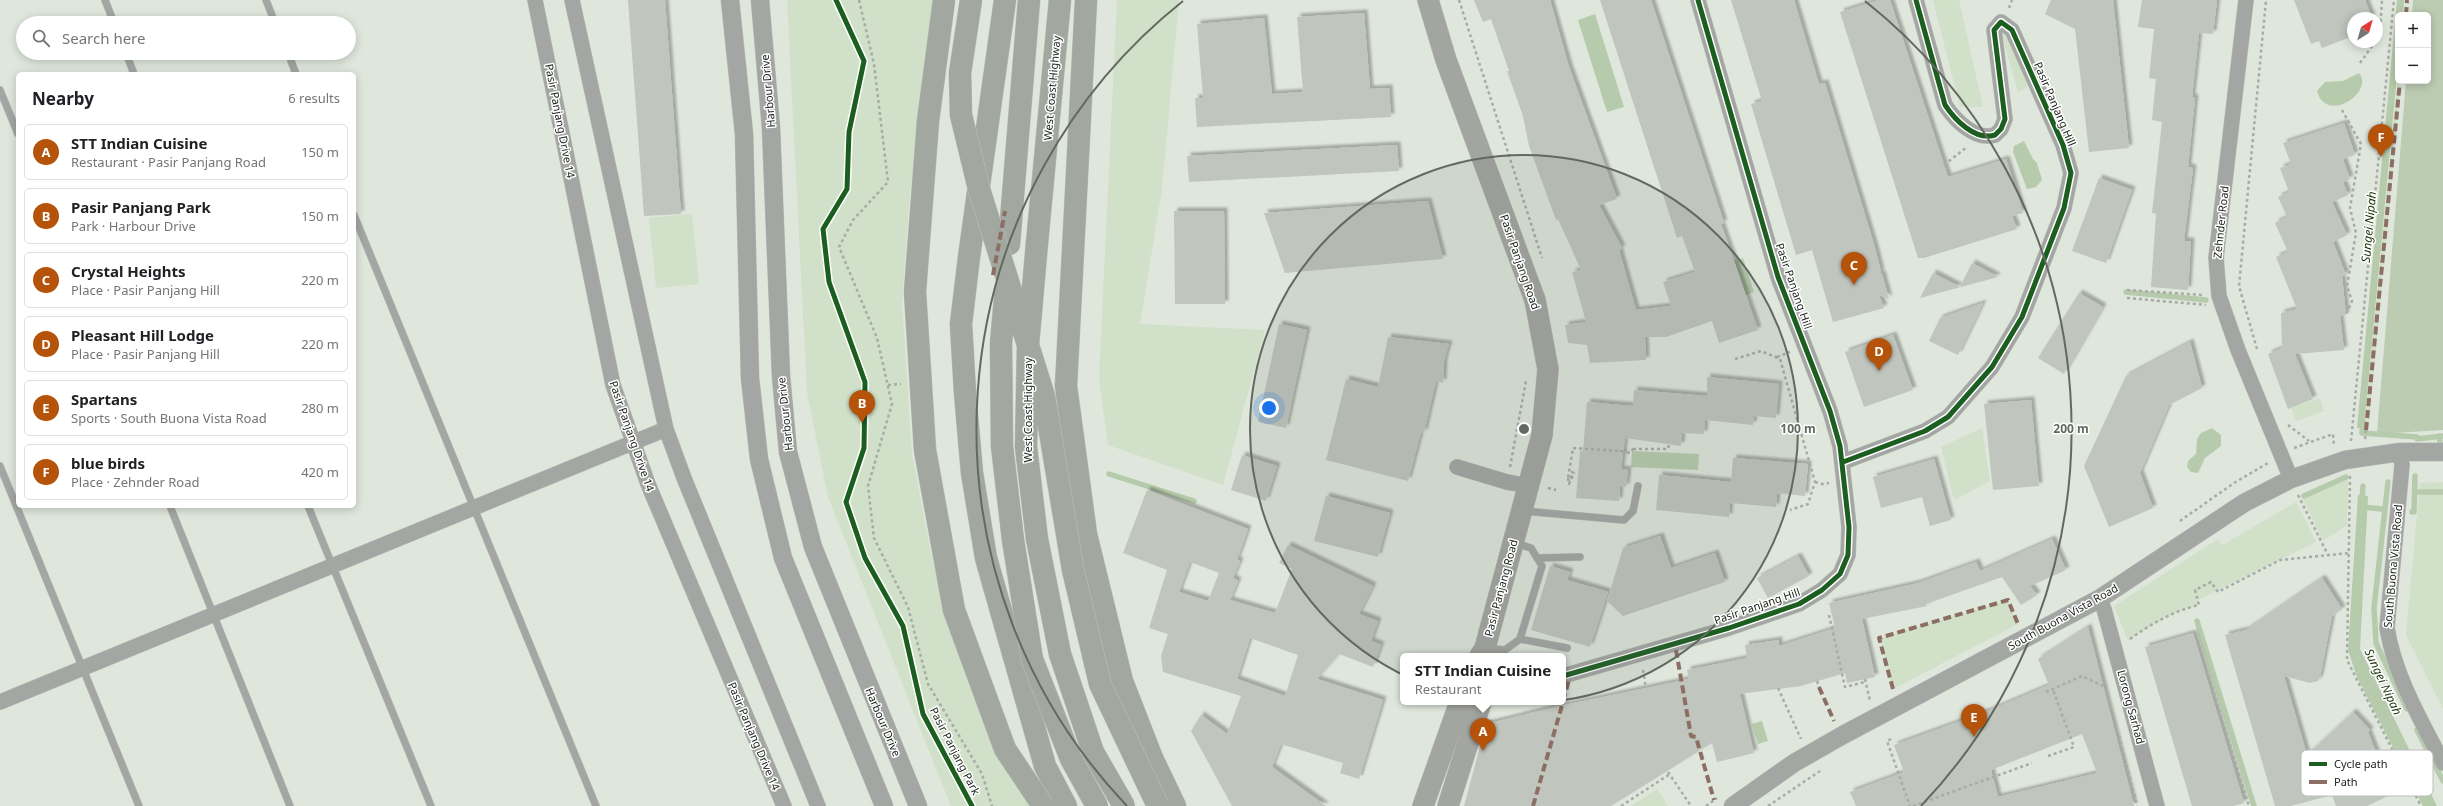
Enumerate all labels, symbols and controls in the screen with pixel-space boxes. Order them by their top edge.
north arrow [2347,12,2383,48]
map controls [2395,12,2431,84]
button: + [2395,12,2431,48]
search box [16,16,356,60]
icon: search [30,27,52,49]
text: Search here [62,28,145,48]
street label: West Coast Highway [1039,35,1064,141]
button: − [2395,48,2431,84]
street label: Harbour Drive [757,54,778,128]
street label: Pasir Panjang Hill [2031,59,2080,148]
street label: Pasir Panjang Drive 14 [542,63,579,180]
text: Nearby [32,87,94,110]
text: 6 results [288,89,340,107]
pin: F [2368,124,2394,157]
text: STT Indian Cuisine [71,133,208,153]
text: A [42,143,51,161]
text: 150 m [301,143,339,161]
text: Restaurant · Pasir Panjang Road [71,153,266,171]
street label: Zehnder Road [2209,185,2232,259]
water label: Sungei Nipah [2357,191,2380,263]
text: Pasir Panjang Park [71,197,211,217]
text: B [42,207,50,225]
text: 150 m [301,207,339,225]
street label: Pasir Panjang Road [1497,212,1544,311]
text: Park · Harbour Drive [71,217,196,235]
street label: Pasir Panjang Hill [1773,241,1816,331]
pin: C [1841,252,1867,285]
text: Crystal Heights [71,261,185,281]
text: C [42,271,50,289]
text: 220 m [301,271,339,289]
text: Place · Pasir Panjang Hill [71,281,220,299]
text: Pleasant Hill Lodge [71,325,214,345]
text: D [41,335,51,353]
text: 220 m [301,335,339,353]
pin: D [1866,338,1892,371]
text: Place · Pasir Panjang Hill [71,345,220,363]
street label: West Coast Highway [1020,357,1035,463]
street label: Harbour Drive [773,377,796,451]
street label: Pasir Panjang Drive 14 [606,379,659,494]
text: Spartans [71,389,137,409]
pin: B [849,390,875,423]
your location [1259,398,1279,418]
text: E [42,399,50,417]
text: 280 m [301,399,339,417]
text: Sports · South Buona Vista Road [71,409,267,427]
text: 100 m [1780,420,1816,437]
text: 200 m [2053,420,2089,437]
centre of rings [1517,422,1531,436]
text: blue birds [71,453,145,473]
text: F [42,463,50,481]
text: 420 m [301,463,339,481]
text: Place · Zehnder Road [71,473,199,491]
street label: South Buona Vista Road [2380,504,2405,628]
street label: Pasir Panjang Road [1480,538,1521,638]
street label: South Buona Vista Road [2005,580,2120,653]
street label: Pasir Panjang Hill [1712,584,1802,627]
water label: Sungei Nipah [2361,646,2406,718]
popup [1400,653,1566,705]
text: STT Indian Cuisine [1415,660,1551,680]
street label: Lorong Sarhad [2114,668,2149,746]
street label: Pasir Panjang Drive 14 [725,679,784,793]
text: Restaurant [1415,680,1482,698]
street label: Harbour Drive [862,685,905,759]
street label: Pasir Panjang Park [927,704,984,797]
pin: E [1961,704,1987,737]
pin: A [1470,718,1496,751]
legend [2301,750,2433,796]
text: Cycle path [2334,756,2387,771]
text: Path [2334,774,2358,789]

